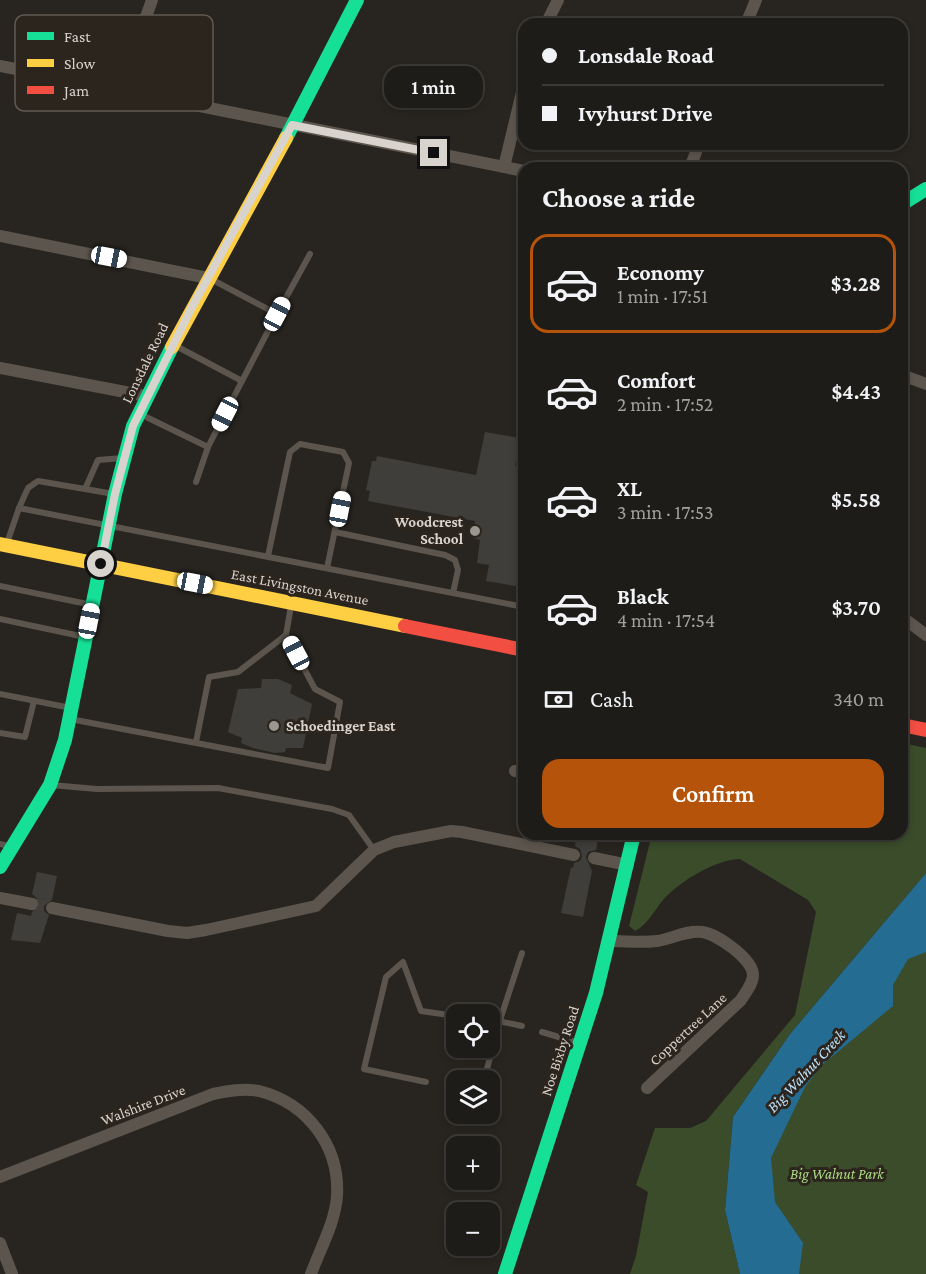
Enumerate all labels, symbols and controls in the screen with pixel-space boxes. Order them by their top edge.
legend [15,15,213,111]
text: Fast [64,28,91,45]
text: Lonsdale Road [578,43,714,68]
text: Slow [64,55,96,72]
callout: 1 min [384,66,484,108]
text: 1 min [411,76,456,98]
text: Jam [62,82,89,100]
text: Ivyhurst Drive [578,101,713,126]
route end [420,139,447,166]
text: Choose a ride [542,183,695,213]
car [90,245,128,269]
icon: car [545,257,599,311]
text: Economy [617,260,704,285]
text: $3.28 [831,271,881,296]
text: 1 min · 17:51 [617,285,708,307]
car [261,294,293,334]
street label: Lonsdale Road [119,320,171,406]
icon: car [545,365,599,419]
text: Comfort [617,368,695,393]
text: $4.43 [831,379,881,404]
text: 2 min · 17:52 [617,393,713,415]
car [209,394,241,434]
icon: car [545,473,599,527]
text: XL [617,476,642,501]
text: $5.58 [831,487,881,512]
car [328,490,352,528]
text: 3 min · 17:53 [617,501,713,523]
place label: Woodcrest School [394,514,464,547]
marker: Woodcrest School [468,524,482,538]
route start [87,550,114,577]
street label: East Livingston Avenue [230,566,370,609]
car [176,571,214,595]
icon: car [545,581,599,635]
text: Black [617,584,669,609]
text: $3.70 [832,595,881,620]
car [77,602,101,640]
text: 4 min · 17:54 [617,609,715,631]
car [280,633,312,673]
icon: cash [542,683,575,716]
text: Cash [590,687,634,712]
text: 340 m [833,688,884,710]
place label: Schoedinger East [286,718,396,734]
marker: Schoedinger East [267,719,281,733]
button: Confirm [542,759,884,828]
street label: Coppertree Lane [646,989,731,1069]
map controls [446,1004,500,1256]
button: locate [446,1004,500,1058]
street label: Noe Bixby Road [538,1004,583,1098]
water label: Big Walnut Creek [764,1026,850,1116]
button: layers [446,1070,500,1124]
street label: Walshire Drive [99,1081,188,1128]
button: + [446,1136,500,1190]
park label: Big Walnut Park [790,1166,885,1183]
button: − [446,1202,500,1256]

